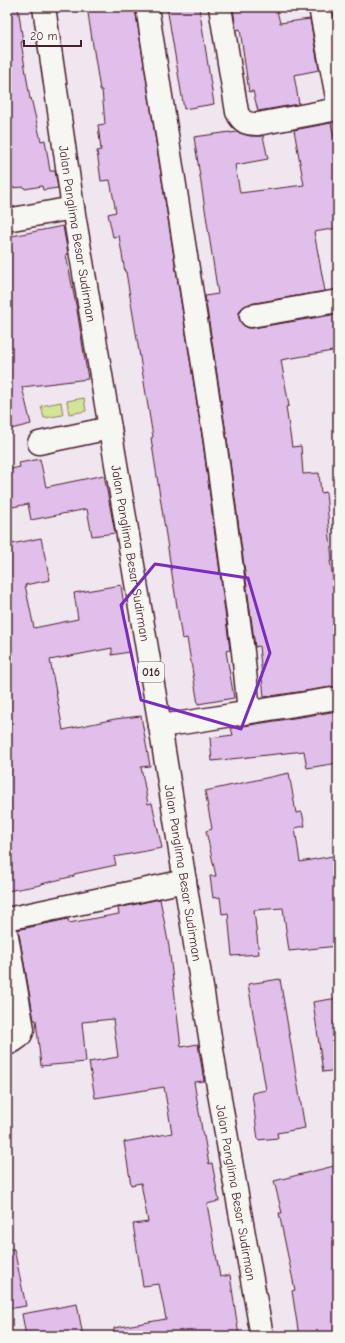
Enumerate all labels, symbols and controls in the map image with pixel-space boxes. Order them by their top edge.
scale bar [24,22,81,48]
text: 20 m [30,29,58,43]
street label: Jalan Panglima Besar Sudirman [57,144,99,323]
street label: Jalan Panglima Besar Sudirman [109,464,153,642]
road number: 016 [138,662,164,682]
street label: Jalan Panglima Besar Sudirman [162,783,205,962]
street label: Jalan Panglima Besar Sudirman [214,1103,260,1282]

